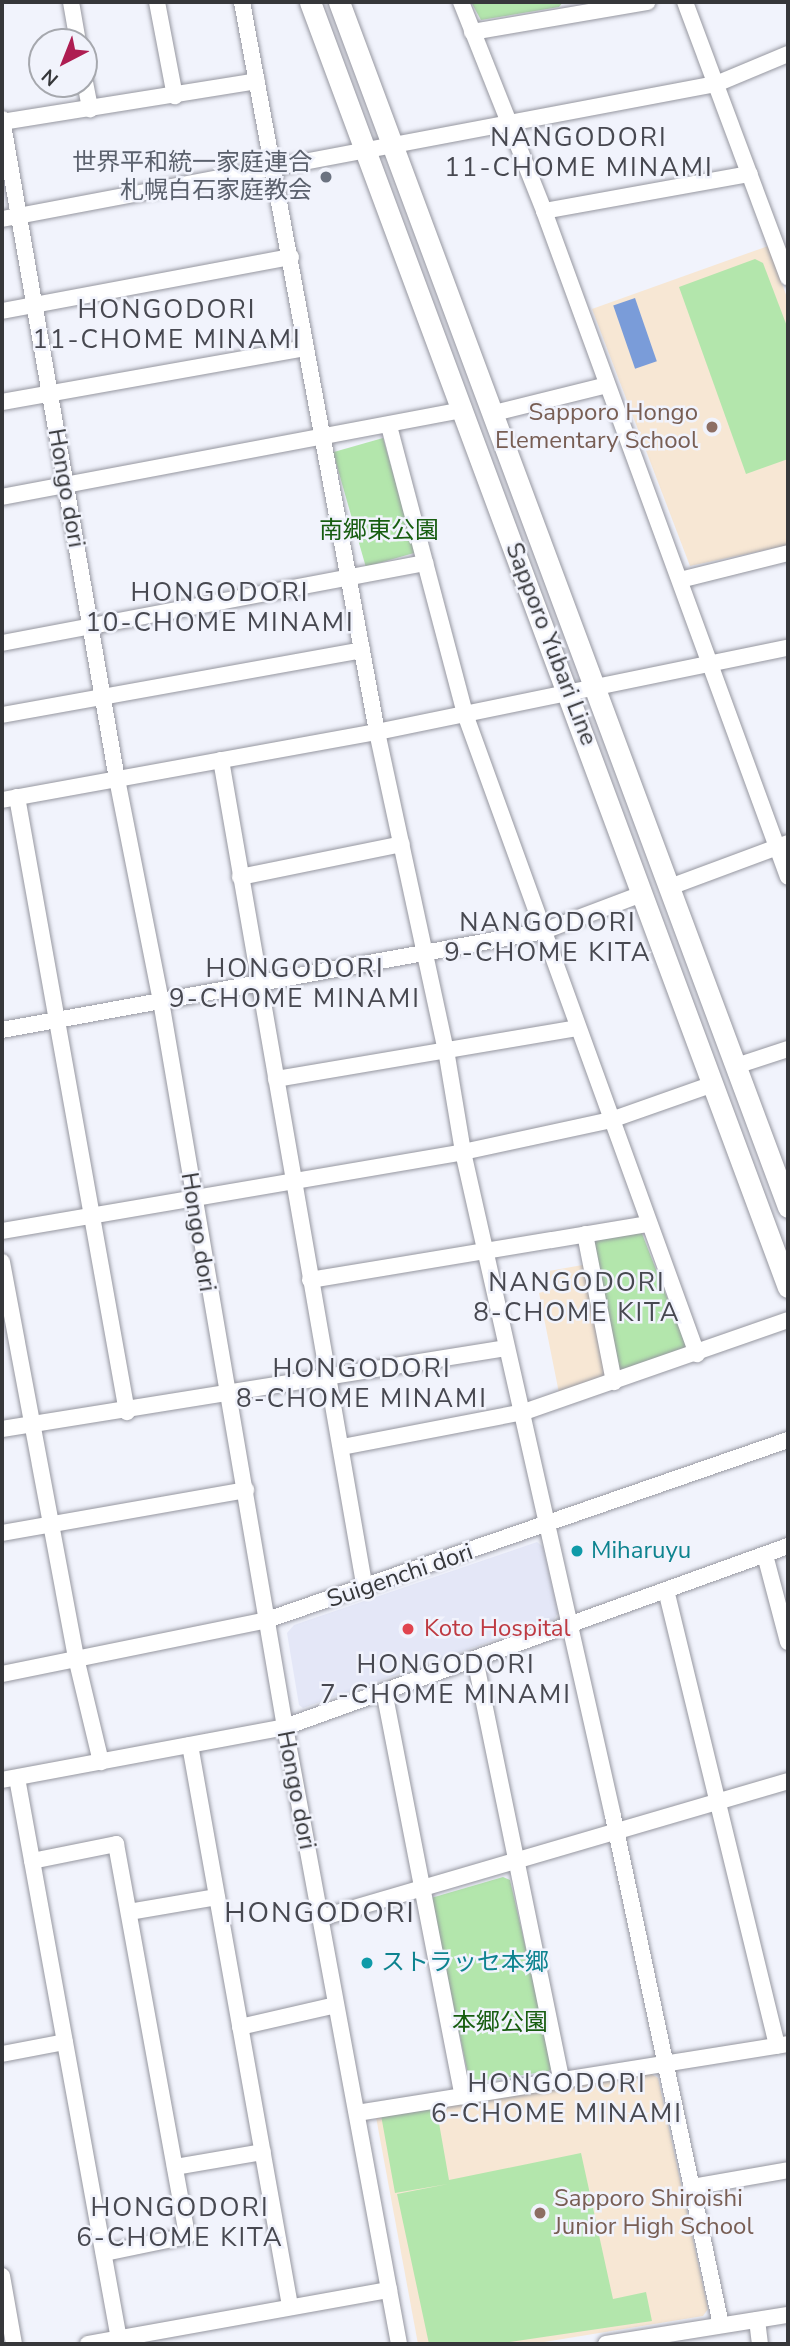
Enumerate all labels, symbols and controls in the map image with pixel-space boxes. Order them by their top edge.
north arrow [28,28,98,98]
text: N [36,63,64,92]
district label: NANGODORI 11-CHOME MINAMI [446,122,712,184]
place label: 世界平和統一家庭連合 札幌白石家庭教会 [72,149,312,205]
marker: 世界平和統一家庭連合 札幌白石家庭教会 [318,169,334,185]
district label: HONGODORI 11-CHOME MINAMI [34,294,300,356]
place label: Sapporo Hongo Elementary School [495,399,698,455]
marker: Sapporo Hongo Elementary School [704,419,720,435]
street label: Hongo dori [41,426,91,550]
park label: 南郷東公園 [319,517,439,545]
street label: Sapporo Yubari Line [499,539,603,749]
district label: HONGODORI 10-CHOME MINAMI [87,577,353,638]
district label: NANGODORI 9-CHOME KITA [446,907,650,968]
district label: HONGODORI 9-CHOME MINAMI [171,953,419,1014]
street label: Hongo dori [174,1170,222,1294]
district label: NANGODORI 8-CHOME KITA [475,1267,679,1328]
district label: HONGODORI 8-CHOME MINAMI [238,1353,486,1414]
place label: Miharuyu [591,1537,691,1565]
street label: Suigenchi dori [323,1538,477,1614]
marker: Miharuyu [569,1543,585,1559]
place label: Koto Hospital [424,1615,571,1643]
marker: Koto Hospital [398,1619,418,1639]
district label: HONGODORI 7-CHOME MINAMI [322,1649,570,1710]
street label: Hongo dori [270,1728,322,1852]
district label: HONGODORI [225,1896,415,1930]
place label: ストラッセ本郷 [381,1949,549,1977]
marker: ストラッセ本郷 [359,1955,375,1971]
park label: 本郷公園 [452,2009,548,2037]
district label: HONGODORI 6-CHOME MINAMI [433,2068,681,2130]
place label: Sapporo Shiroishi Junior High School [554,2185,754,2241]
district label: HONGODORI 6-CHOME KITA [78,2192,282,2254]
marker: Sapporo Shiroishi Junior High School [532,2205,548,2221]

